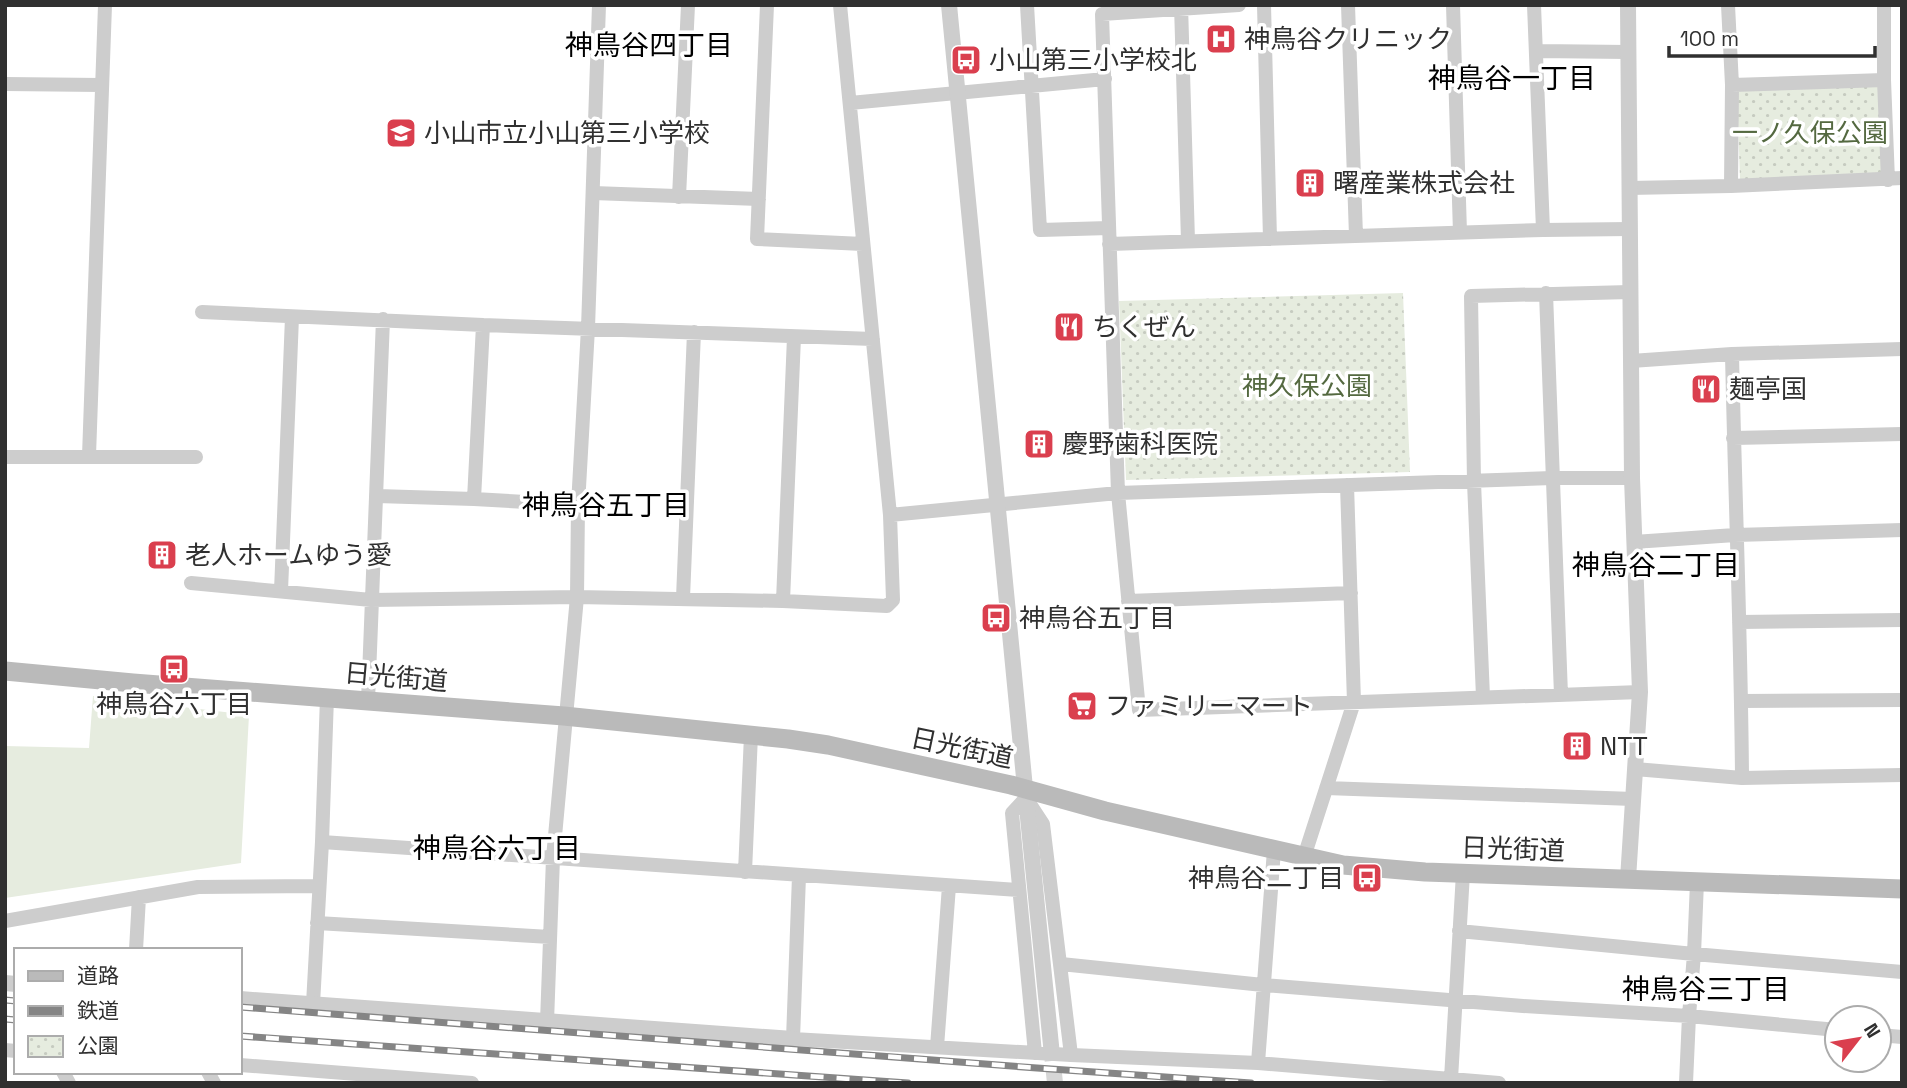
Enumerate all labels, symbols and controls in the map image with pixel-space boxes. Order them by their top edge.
scale bar [1669,14,1876,58]
hospital icon: 神鳥谷クリニック [1204,22,1238,56]
place label: 神鳥谷クリニック [1244,22,1452,56]
text: 100 m [1680,25,1739,52]
district label: 神鳥谷四丁目 [565,27,733,63]
bus stop icon: 小山第三小学校北 [949,43,983,77]
place label: 小山第三小学校北 [989,43,1197,77]
district label: 神鳥谷一丁目 [1428,60,1596,96]
school or university icon: 小山市立小山第三小学校 [384,116,418,150]
place label: 小山市立小山第三小学校 [424,116,710,150]
park label: 一ノ久保公園 [1732,116,1888,150]
building icon: 曙産業株式会社 [1293,166,1327,200]
place label: 曙産業株式会社 [1333,166,1515,200]
restaurant icon: ちくぜん [1052,310,1086,344]
place label: ちくぜん [1092,310,1196,344]
park label: 神久保公園 [1242,369,1372,403]
restaurant icon: 麺亭国 [1689,372,1723,406]
place label: 麺亭国 [1729,372,1807,406]
building icon: 慶野歯科医院 [1022,427,1056,461]
place label: 慶野歯科医院 [1062,427,1218,461]
district label: 神鳥谷五丁目 [522,487,690,523]
building icon: 老人ホームゆう愛 [145,538,179,572]
place label: 老人ホームゆう愛 [185,538,392,572]
district label: 神鳥谷二丁目 [1572,547,1740,583]
bus stop icon: 神鳥谷五丁目 [979,601,1013,635]
place label: 神鳥谷五丁目 [1019,601,1175,635]
bus stop icon: 神鳥谷六丁目 [157,652,191,686]
street label: 日光街道 [343,656,449,698]
place label: 神鳥谷六丁目 [96,687,252,721]
supermarket icon: ファミリーマート [1065,689,1099,723]
place label: ファミリーマート [1105,689,1313,723]
street label: 日光街道 [908,721,1016,775]
building icon: NTT [1560,729,1594,763]
place label: NTT [1600,729,1648,763]
district label: 神鳥谷六丁目 [413,830,581,866]
street label: 日光街道 [1460,830,1566,868]
place label: 神鳥谷二丁目 [1188,861,1344,895]
bus stop icon: 神鳥谷二丁目 [1350,861,1384,895]
legend [14,948,242,1074]
text: 道路 [77,962,119,989]
district label: 神鳥谷三丁目 [1622,971,1790,1007]
text: 鉄道 [77,997,119,1024]
north arrow [1823,1004,1893,1074]
text: N [1858,1019,1886,1042]
text: 公園 [77,1032,119,1059]

